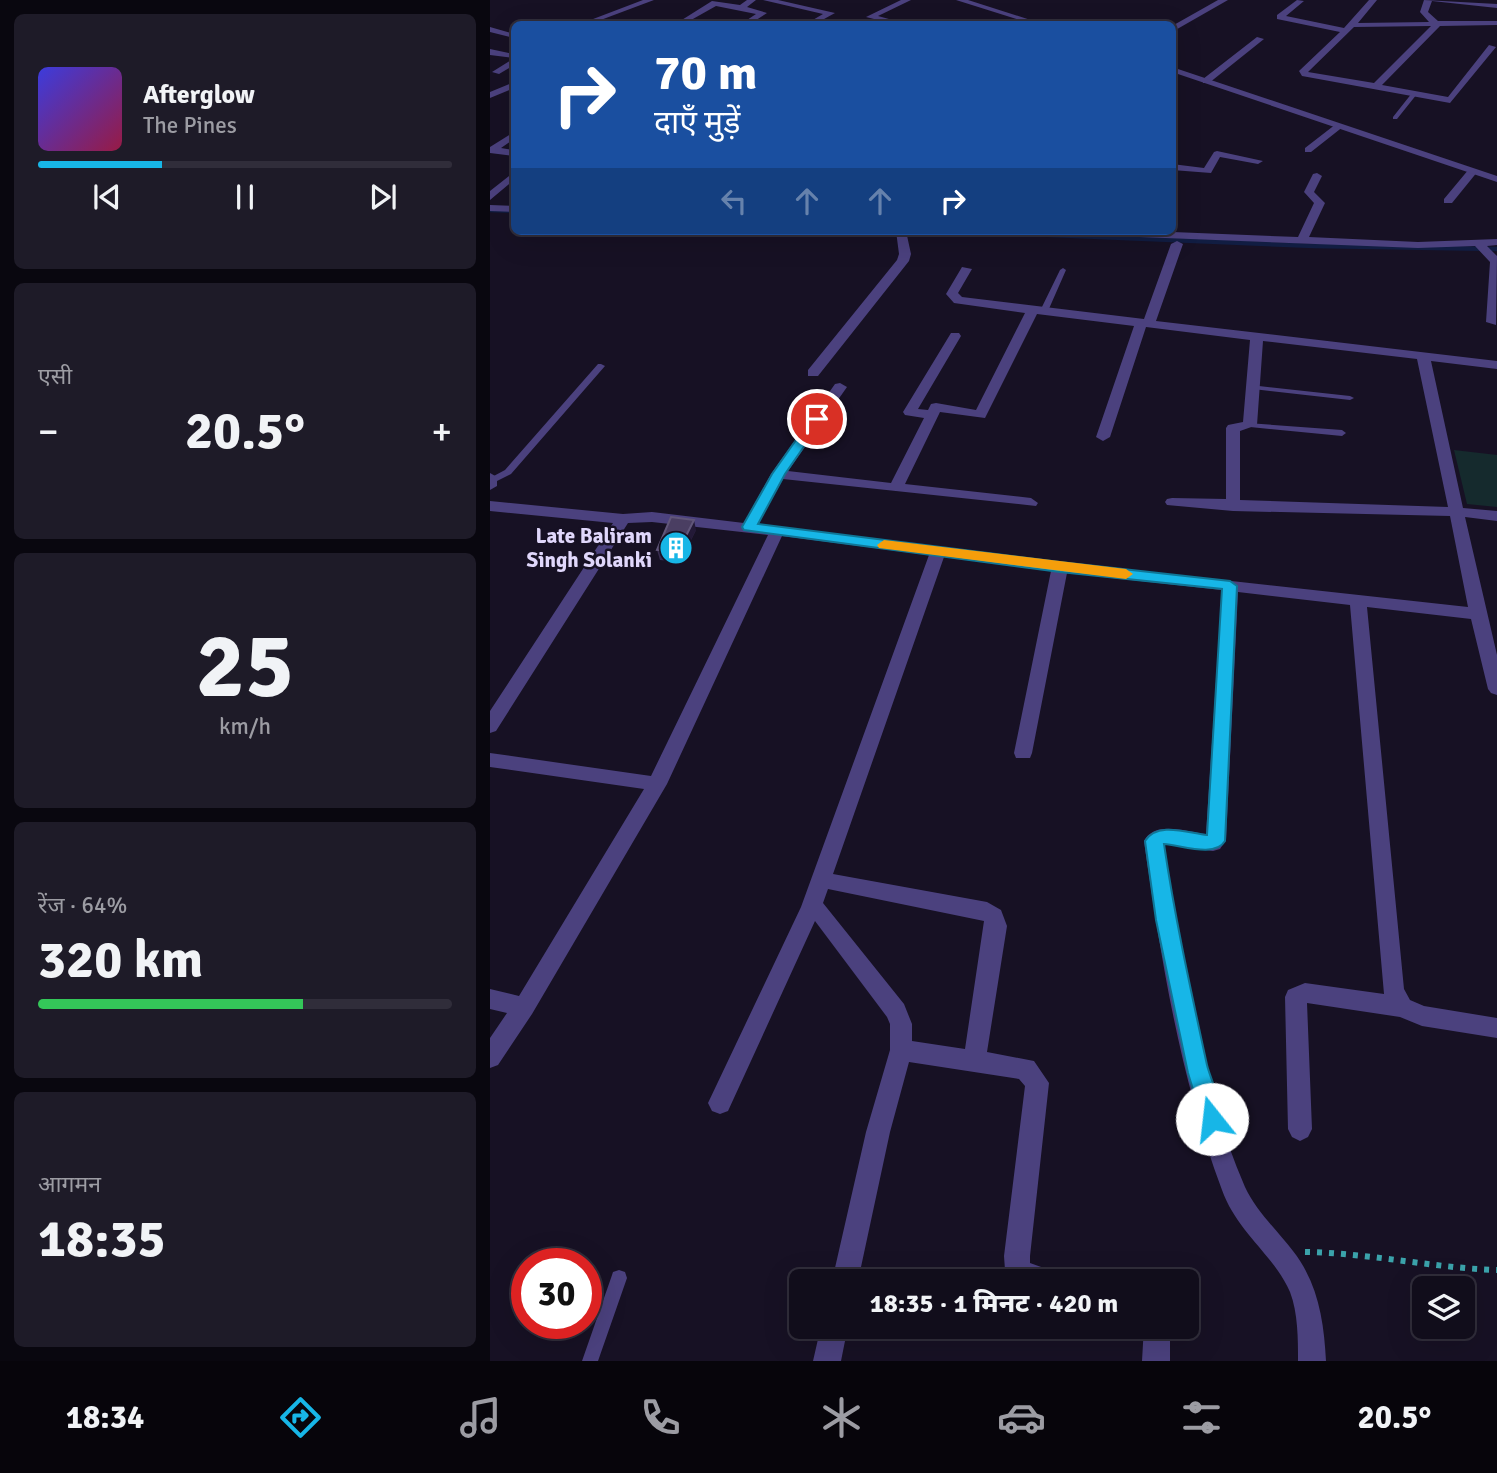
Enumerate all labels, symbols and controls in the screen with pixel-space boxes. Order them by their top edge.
text: 70 m [654,43,757,103]
icon: right [539,49,630,140]
text: Afterglow [143,79,255,111]
text: दाएँ मुड़ें [654,103,740,142]
text: The Pines [143,111,237,140]
icon: previous [88,178,126,216]
icon: pause [226,178,264,216]
icon: next [364,178,402,216]
icon: left [715,182,753,220]
icon: ahead [788,182,826,220]
icon: ahead [861,182,899,220]
icon: right [934,182,972,220]
text: एसी [38,362,72,391]
pin [787,389,847,449]
text: 20.5° [185,399,305,463]
icon: arrive [798,400,836,438]
text: − [38,408,59,455]
text: + [431,408,452,455]
place label: Late Baliram Singh Solanki [527,523,652,573]
building icon: Late Baliram Singh Solanki [657,529,695,567]
text: 25 [196,610,294,723]
text: km/h [219,712,271,741]
text: रेंज · 64% [38,891,127,920]
text: 320 km [38,928,203,992]
position arrow [1175,1082,1249,1156]
text: आगमन [38,1170,101,1199]
text: 18:35 [38,1207,166,1271]
speed limit sign: 30 [511,1248,602,1339]
map controls [1412,1276,1475,1339]
button: layers [1412,1276,1475,1339]
text: 18:35 · 1 मिनट · 420 m [870,1288,1118,1320]
icon: directions [276,1393,325,1442]
icon: music [456,1393,505,1442]
icon: phone [636,1393,685,1442]
icon: climate [817,1393,866,1442]
icon: car [997,1393,1046,1442]
icon: filters [1177,1393,1226,1442]
text: 18:34 [66,1398,144,1437]
text: 20.5° [1358,1398,1431,1437]

